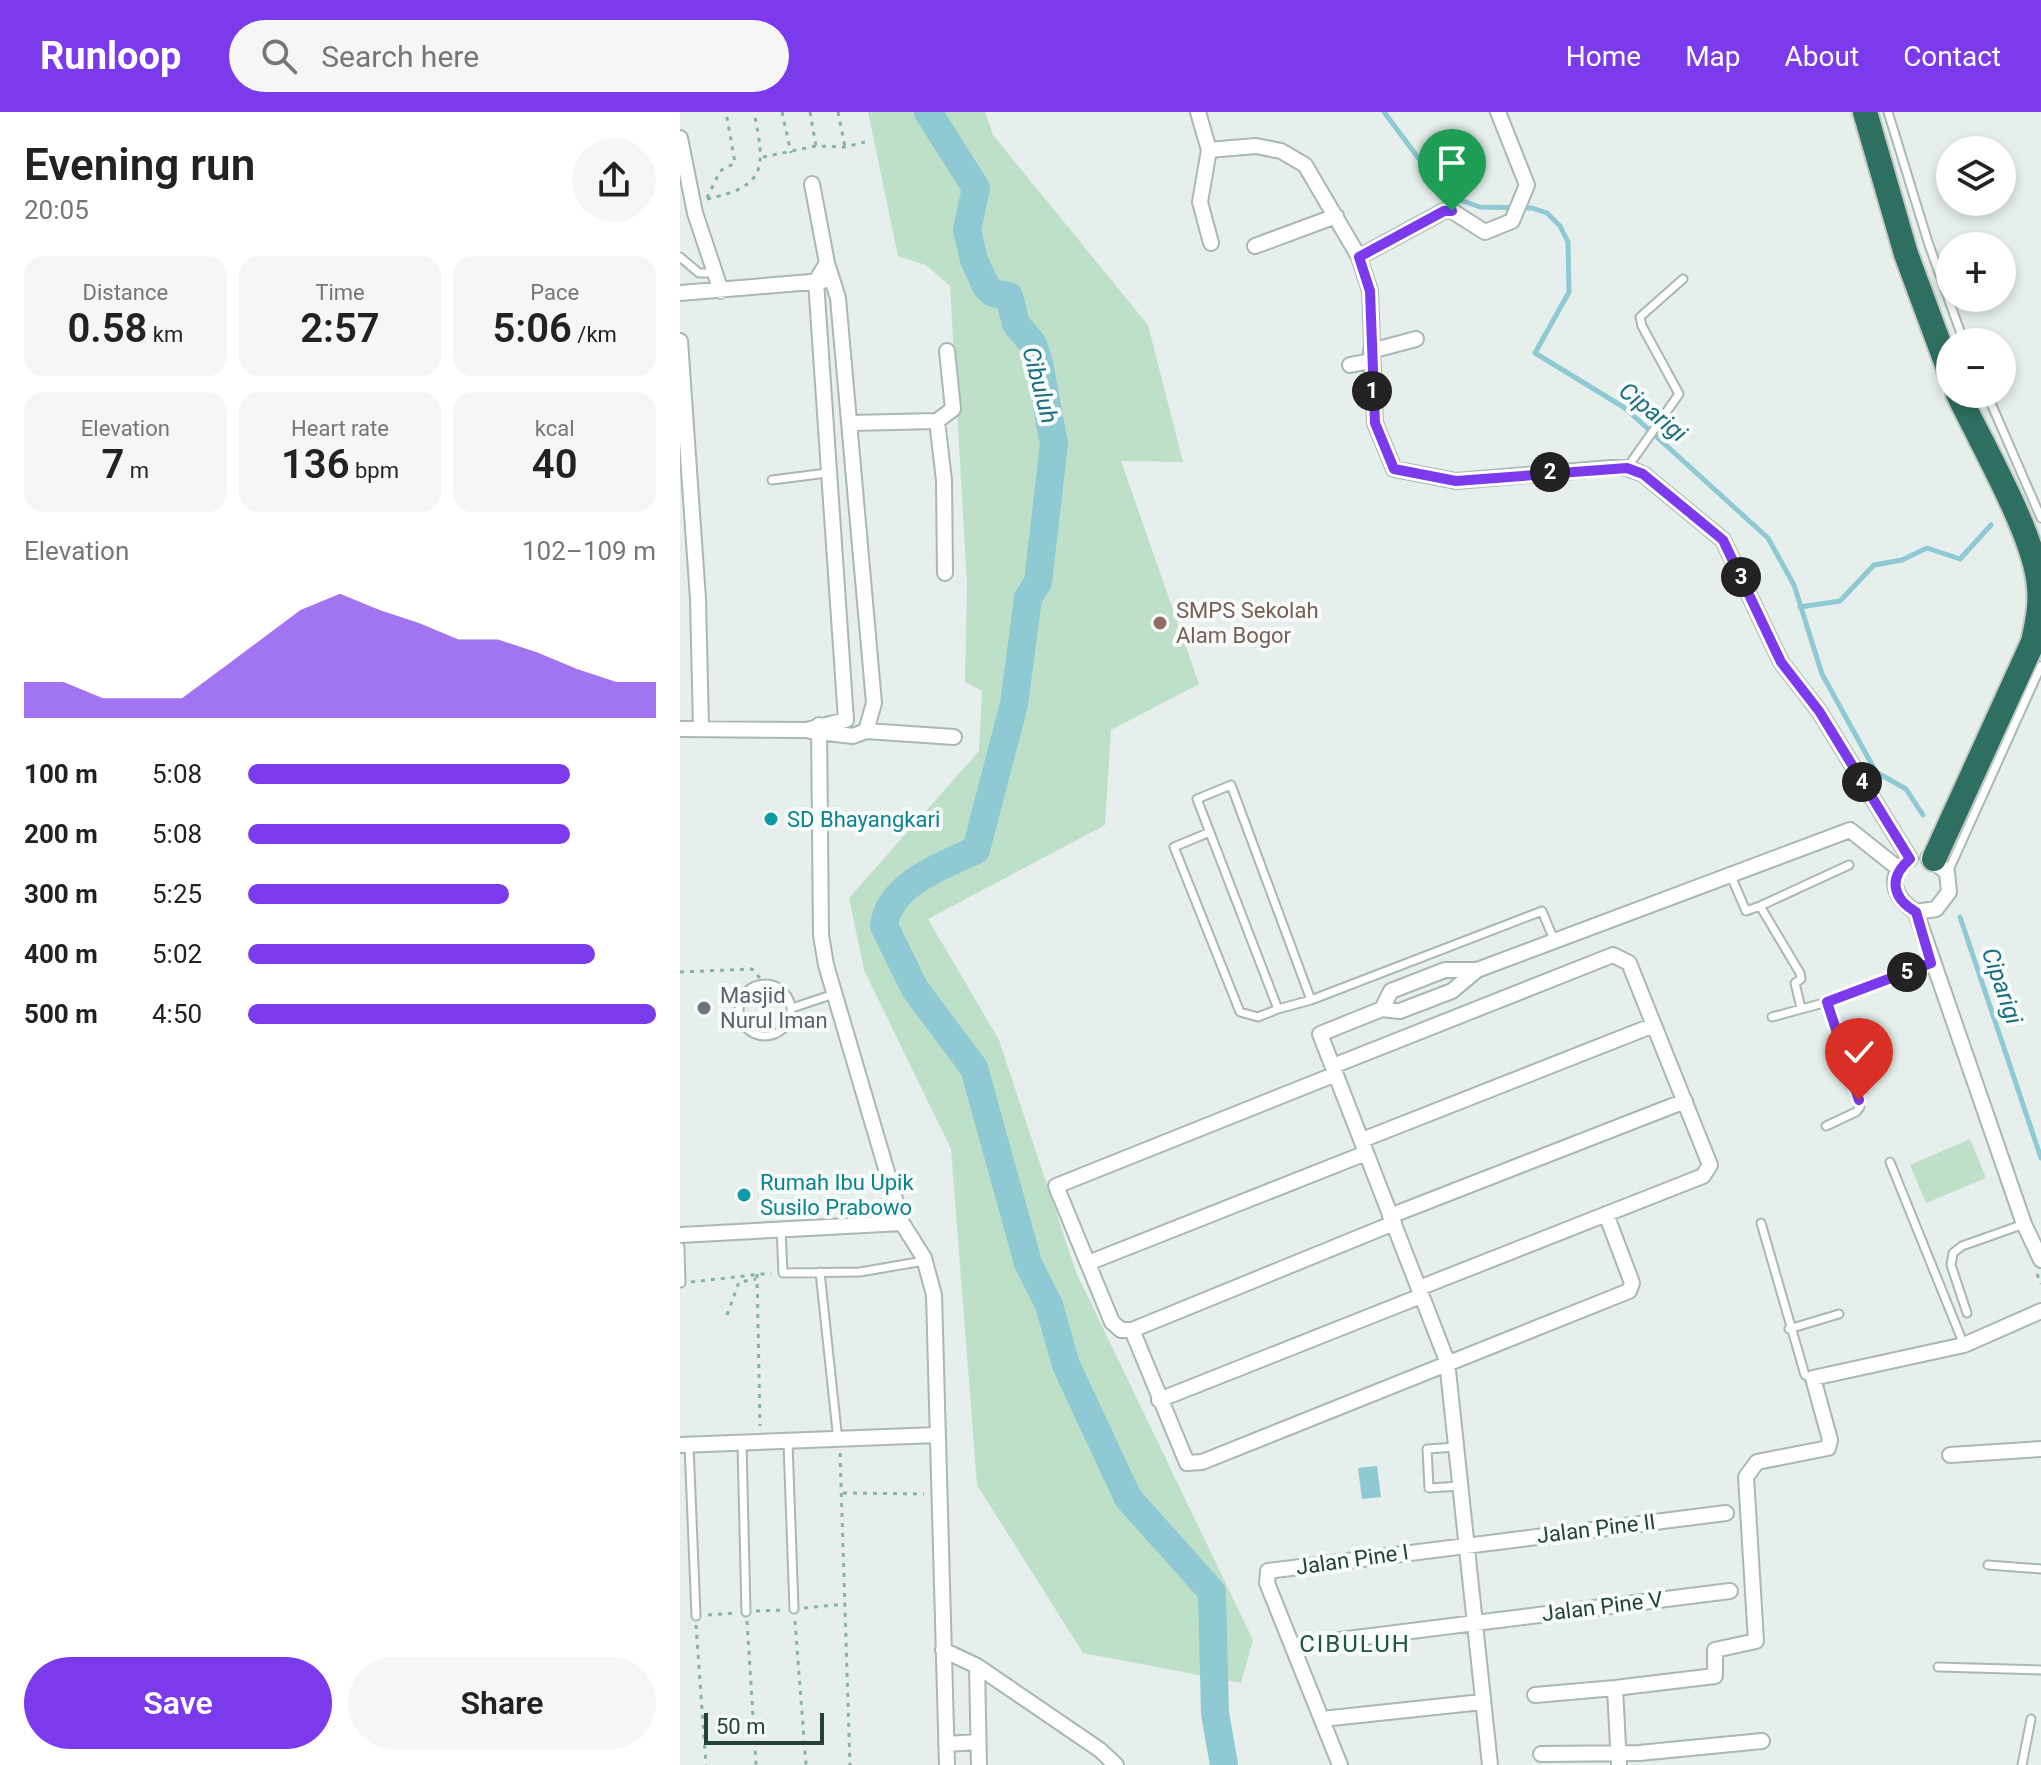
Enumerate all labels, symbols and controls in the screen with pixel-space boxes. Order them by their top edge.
search box [229,20,789,92]
text: Runloop [40,34,181,78]
icon: search [257,34,301,78]
text: Search here [321,39,479,74]
text: Home [1566,40,1641,73]
text: Map [1685,40,1741,73]
text: About [1785,40,1859,73]
text: Contact [1903,40,2001,73]
pin [1418,129,1486,211]
map controls [1936,136,2016,408]
button: layers [1936,136,2016,216]
button: share [572,138,656,222]
text: Evening run [24,139,255,191]
icon: arrive [1430,141,1474,185]
text: 20:05 [24,195,89,225]
button: + [1936,232,2016,312]
text: Distance [83,280,168,305]
text: Time [315,280,365,305]
text: Pace [530,280,579,305]
text: 0.58 [67,305,147,352]
text: 2:57 [300,305,380,352]
text: 5:06 [492,305,572,352]
text: km [147,322,183,347]
text: /km [572,322,617,347]
button: − [1936,328,2016,408]
water label: Cibuluh [1016,344,1064,426]
pin: 1 [1352,371,1392,411]
water label: Ciparigi [1614,376,1693,448]
text: 1 [1366,378,1378,403]
text: Elevation [81,416,170,441]
text: Heart rate [291,416,389,441]
text: kcal [535,416,575,441]
text: 7 [102,441,124,488]
text: 136 [281,441,350,488]
text: 40 [532,441,578,488]
pin: 2 [1530,452,1570,492]
text: m [124,458,149,483]
text: bpm [350,458,399,483]
text: 2 [1544,459,1556,484]
text: Elevation [24,536,129,566]
text: 102–109 m [522,536,656,566]
pin: 3 [1721,557,1761,597]
text: 3 [1735,564,1747,589]
place label: SMPS Sekolah Alam Bogor [1176,598,1319,648]
marker: SMPS Sekolah Alam Bogor [1151,614,1169,632]
text: 100 m [24,759,98,789]
text: 5:08 [152,759,202,789]
pin: 4 [1842,762,1882,802]
text: 4 [1856,769,1868,794]
place label: SD Bhayangkari [787,807,940,832]
marker: SD Bhayangkari [762,810,780,828]
text: 200 m [24,819,98,849]
text: 5:08 [152,819,202,849]
text: 300 m [24,879,98,909]
text: 5:25 [152,879,202,909]
text: 400 m [24,939,98,969]
text: 5:02 [152,939,202,969]
water label: Ciparigi [1976,944,2028,1028]
pin: 5 [1887,952,1927,992]
text: 5 [1901,959,1913,984]
place label: Masjid Nurul Iman [720,983,828,1033]
text: 500 m [24,999,98,1029]
text: 4:50 [152,999,202,1029]
marker: Masjid Nurul Iman [695,999,713,1017]
pin [1825,1018,1893,1100]
icon: check [1837,1030,1881,1074]
place label: Rumah Ibu Upik Susilo Prabowo [760,1170,914,1220]
marker: Rumah Ibu Upik Susilo Prabowo [735,1186,753,1204]
street label: Jalan Pine II [1535,1509,1657,1548]
street label: Jalan Pine I [1294,1539,1410,1580]
street label: Jalan Pine V [1540,1587,1664,1626]
district label: CIBULUH [1299,1630,1411,1658]
button: Save [24,1657,332,1749]
button: Share [348,1657,656,1749]
scale bar [704,1709,824,1745]
text: 50 m [716,1714,765,1739]

